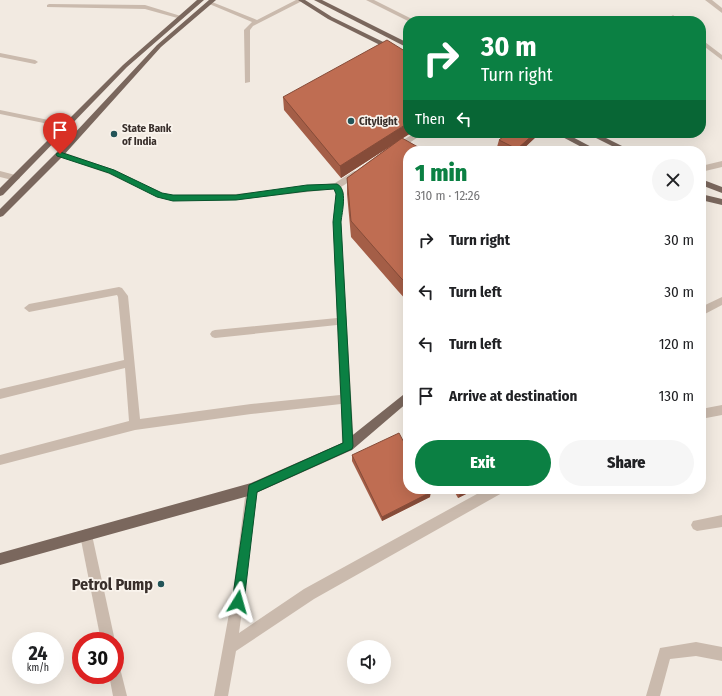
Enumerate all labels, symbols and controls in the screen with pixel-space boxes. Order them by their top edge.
text: 30 m [481,30,537,63]
icon: right [415,32,467,84]
text: Turn right [481,64,553,86]
icon: left [453,108,475,130]
text: Then [415,110,445,128]
pin [43,113,77,154]
place label: Citylight [359,115,398,128]
marker: Citylight [346,116,356,126]
icon: arrive [49,119,71,141]
place label: State Bank of India [122,122,172,148]
marker: State Bank of India [109,129,119,139]
text: 1 min [415,159,467,187]
button: close [652,159,694,201]
text: 310 m · 12:26 [415,188,480,203]
icon: right [415,229,437,251]
text: Turn right [449,231,510,249]
text: 30 m [664,231,694,249]
icon: left [415,281,437,303]
text: Turn left [449,283,502,301]
text: 30 m [664,283,694,301]
icon: left [415,333,437,355]
text: Turn left [449,335,502,353]
text: 120 m [659,335,694,353]
icon: arrive [415,385,437,407]
text: Arrive at destination [449,387,577,405]
text: 130 m [659,387,694,405]
button: Exit [415,440,551,486]
button: Share [559,440,694,486]
place label: Petrol Pump [72,575,153,594]
marker: Petrol Pump [156,579,166,589]
position arrow [217,581,259,623]
speed limit sign: 30 [72,632,124,684]
map controls [347,640,391,684]
button: sound [347,640,391,684]
text: 24 [28,641,48,665]
text: km/h [27,662,49,674]

